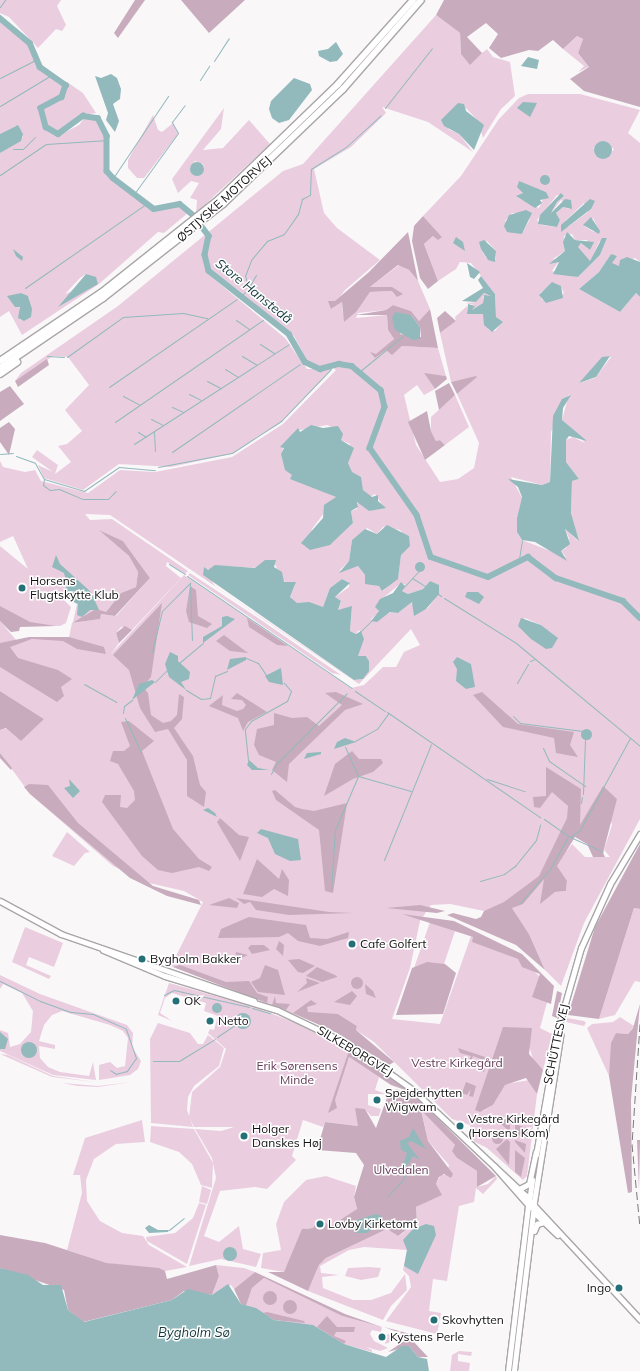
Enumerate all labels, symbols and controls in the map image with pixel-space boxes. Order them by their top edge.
street label: ØSTJYSKE MOTORVEJ [174,153,274,245]
water label: Store Hanstedå [213,255,295,327]
place label: Horsens Flugtskytte Klub [30,574,119,602]
marker: Horsens Flugtskytte Klub [17,583,27,593]
place label: Cafe Golfert [360,937,427,951]
marker: Cafe Golfert [347,939,357,949]
place label: Bygholm Bakker [150,952,241,966]
marker: Bygholm Bakker [137,954,147,964]
place label: OK [184,994,201,1008]
marker: OK [171,996,181,1006]
street label: SCHÜTTESVEJ [540,1002,572,1086]
place label: Netto [218,1014,249,1028]
marker: Netto [205,1016,215,1026]
street label: SILKEBORGVEJ [315,1023,395,1079]
park label: Vestre Kirkegård [411,1056,503,1070]
park label: Erik Sørensens Minde [256,1059,338,1087]
place label: Spejderhytten Wigwam [385,1086,462,1114]
marker: Spejderhytten Wigwam [372,1095,382,1105]
place label: Vestre Kirkegård (Horsens Kom) [468,1112,560,1140]
marker: Vestre Kirkegård (Horsens Kom) [455,1121,465,1131]
place label: Holger Danskes Høj [252,1122,322,1150]
marker: Holger Danskes Høj [239,1131,249,1141]
park label: Ulvedalen [373,1163,429,1177]
place label: Lovby Kirketomt [328,1217,417,1231]
marker: Lovby Kirketomt [315,1219,325,1229]
place label: Ingo [587,1281,611,1295]
marker: Ingo [614,1283,624,1293]
place label: Skovhytten [442,1313,504,1327]
marker: Skovhytten [429,1315,439,1325]
water label: Bygholm Sø [158,1324,230,1340]
place label: Kystens Perle [390,1330,464,1344]
marker: Kystens Perle [377,1332,387,1342]

